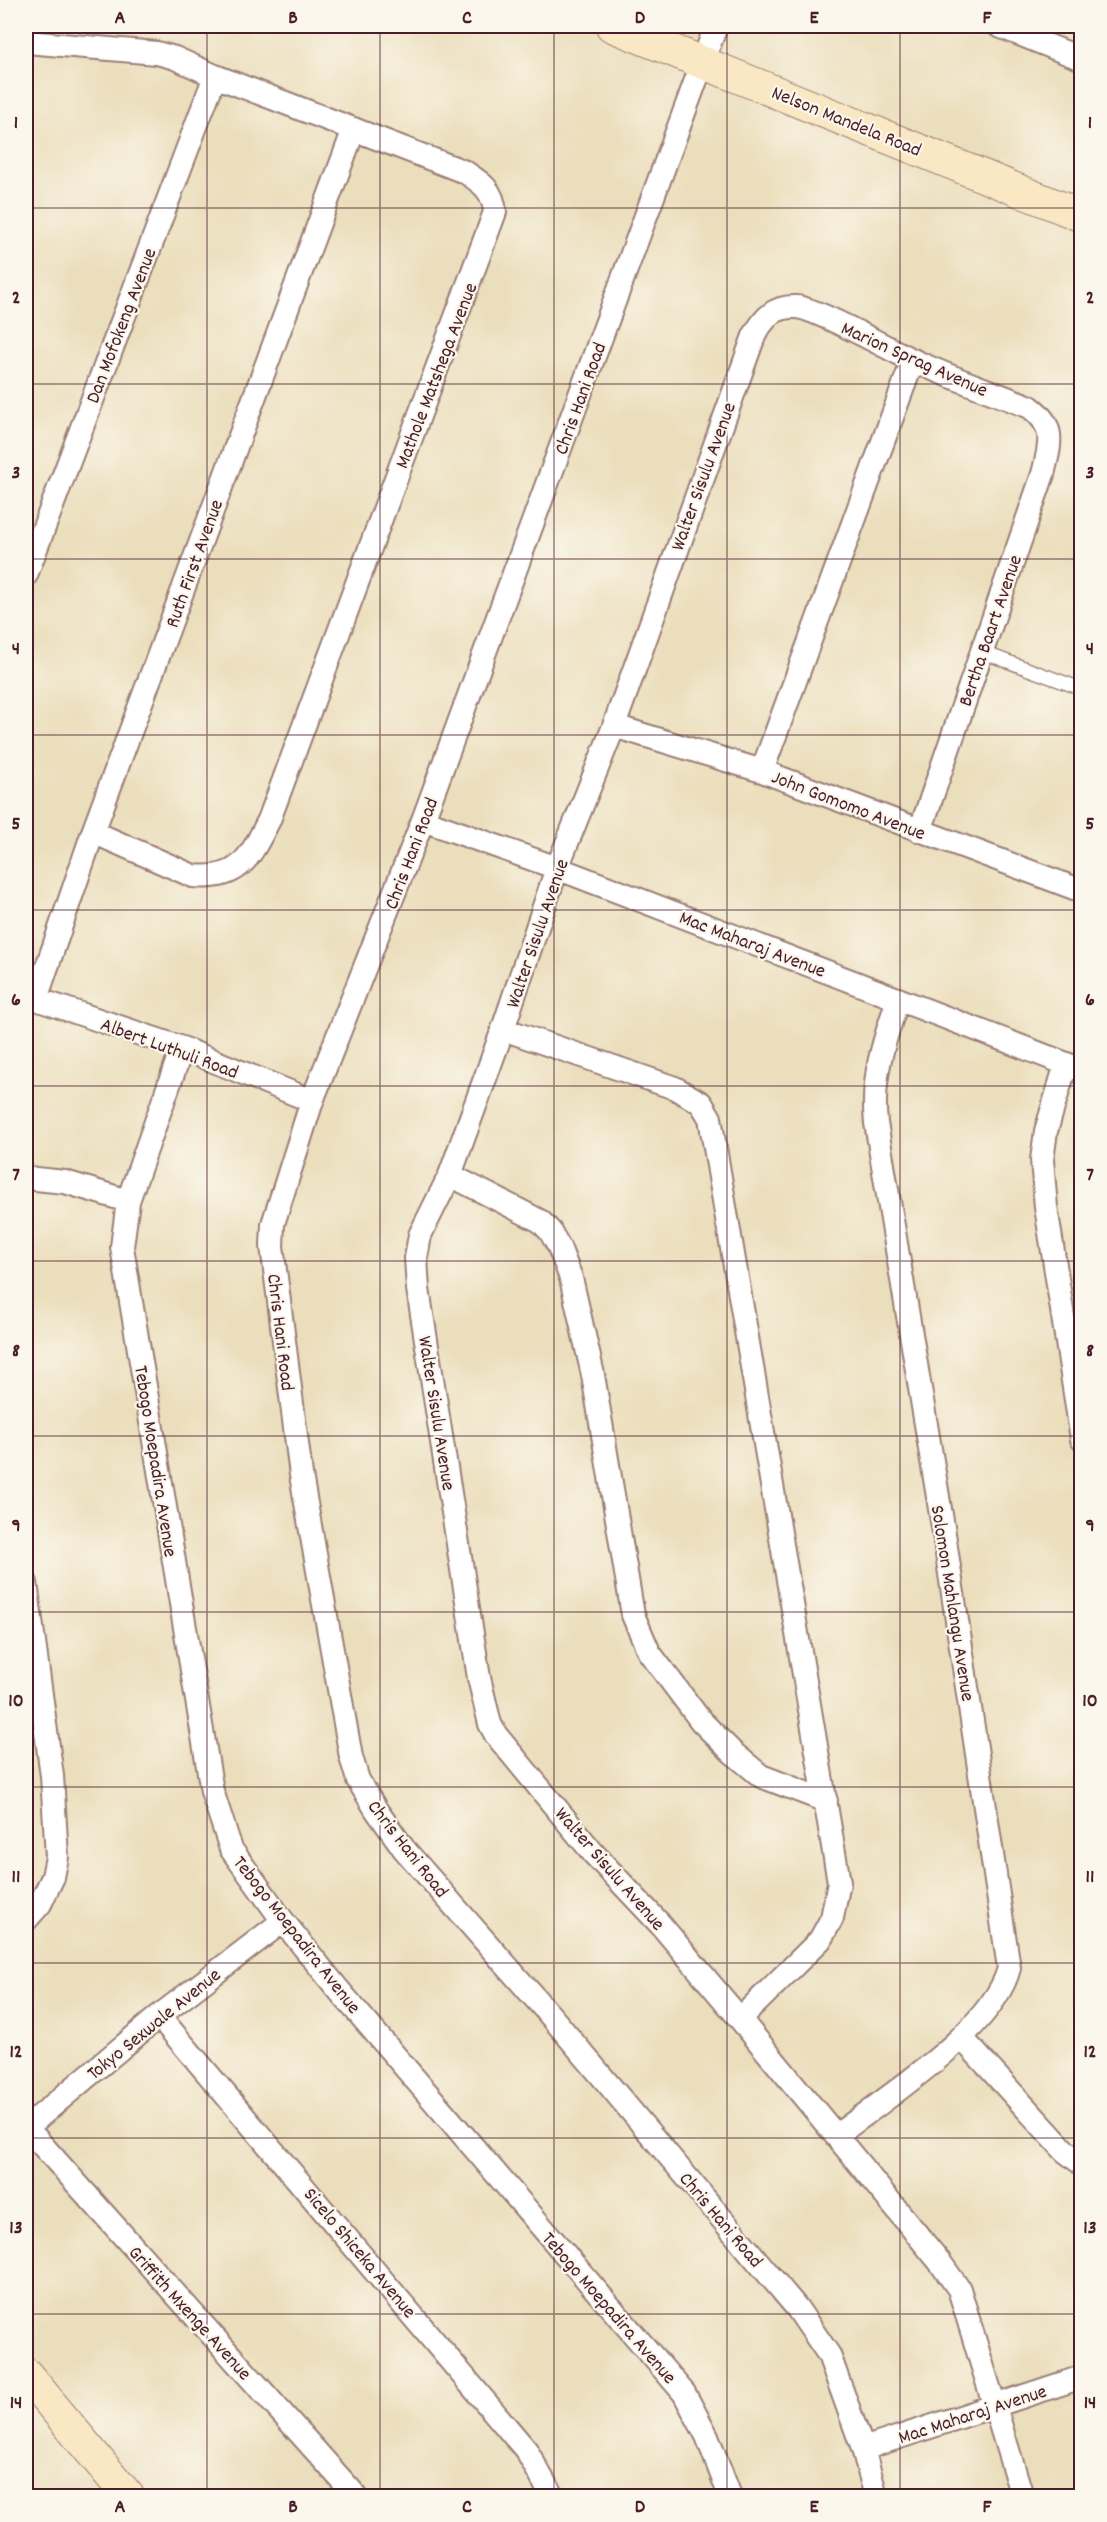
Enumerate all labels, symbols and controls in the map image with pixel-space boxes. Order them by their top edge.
text: A [115,5,126,33]
text: B [288,5,298,33]
text: C [462,5,472,33]
text: D [635,5,646,33]
text: E [809,5,819,33]
text: F [983,5,993,33]
street label: Nelson Mandela Road [767,80,925,166]
text: 1 [14,110,18,138]
text: 1 [1088,110,1092,138]
street label: Dan Mofokeng Avenue [80,244,165,408]
street label: Mathole Matshega Avenue [389,279,486,473]
text: 2 [12,285,20,313]
text: 2 [1086,285,1094,313]
street label: Marion Sprag Avenue [836,316,992,406]
street label: Chris Hani Road [549,339,615,459]
street label: Walter Sisulu Avenue [665,399,745,555]
text: 3 [12,460,20,488]
text: 3 [1086,460,1094,488]
street label: Ruth First Avenue [160,496,232,632]
street label: Bertha Baart Avenue [953,551,1031,710]
text: 4 [12,636,20,664]
text: 4 [1086,636,1094,664]
street label: John Gomomo Avenue [767,765,929,849]
street label: Chris Hani Road [379,794,447,914]
text: 5 [11,811,21,839]
text: 5 [1085,811,1095,839]
street label: Walter Sisulu Avenue [500,855,578,1012]
street label: Mac Maharaj Avenue [675,905,829,987]
text: 6 [11,987,21,1015]
text: 6 [1085,987,1095,1015]
street label: Albert Luthuli Road [96,1012,242,1088]
text: 7 [12,1162,20,1190]
text: 7 [1086,1162,1094,1190]
street label: Chris Hani Road [258,1272,300,1392]
street label: Walter Sisulu Avenue [409,1334,461,1493]
text: 8 [12,1338,20,1366]
text: 8 [1086,1338,1094,1366]
street label: Tebogo Moepadira Avenue [125,1364,183,1560]
street label: Solomon Mahlangu Avenue [922,1503,980,1704]
text: 9 [11,1513,21,1541]
text: 9 [1085,1513,1095,1541]
text: 10 [8,1688,24,1716]
text: 10 [1082,1688,1098,1716]
street label: Chris Hani Road [359,1795,454,1905]
street label: Walter Sisulu Avenue [547,1802,671,1938]
street label: Tebogo Moepadira Avenue [225,1851,366,2021]
text: 11 [12,1864,20,1892]
text: 11 [1086,1864,1094,1892]
street label: Tokyo Sexwale Avenue [82,1962,228,2088]
text: 12 [9,2039,23,2067]
text: 12 [1083,2039,1097,2067]
street label: Chris Hani Road [671,2167,768,2275]
street label: Sicelo Shiceka Avenue [296,2183,422,2325]
text: 13 [9,2215,23,2243]
text: 13 [1083,2215,1097,2243]
street label: Tebogo Moepadira Avenue [534,2227,682,2391]
street label: Griffith Mxenge Avenue [120,2240,257,2388]
street label: Mac Maharaj Avenue [895,2379,1051,2453]
text: 14 [10,2390,22,2418]
text: 14 [1084,2390,1096,2418]
text: A [115,2494,126,2522]
text: B [288,2494,298,2522]
text: C [462,2494,472,2522]
text: D [635,2494,646,2522]
text: E [809,2494,819,2522]
text: F [983,2494,993,2522]

